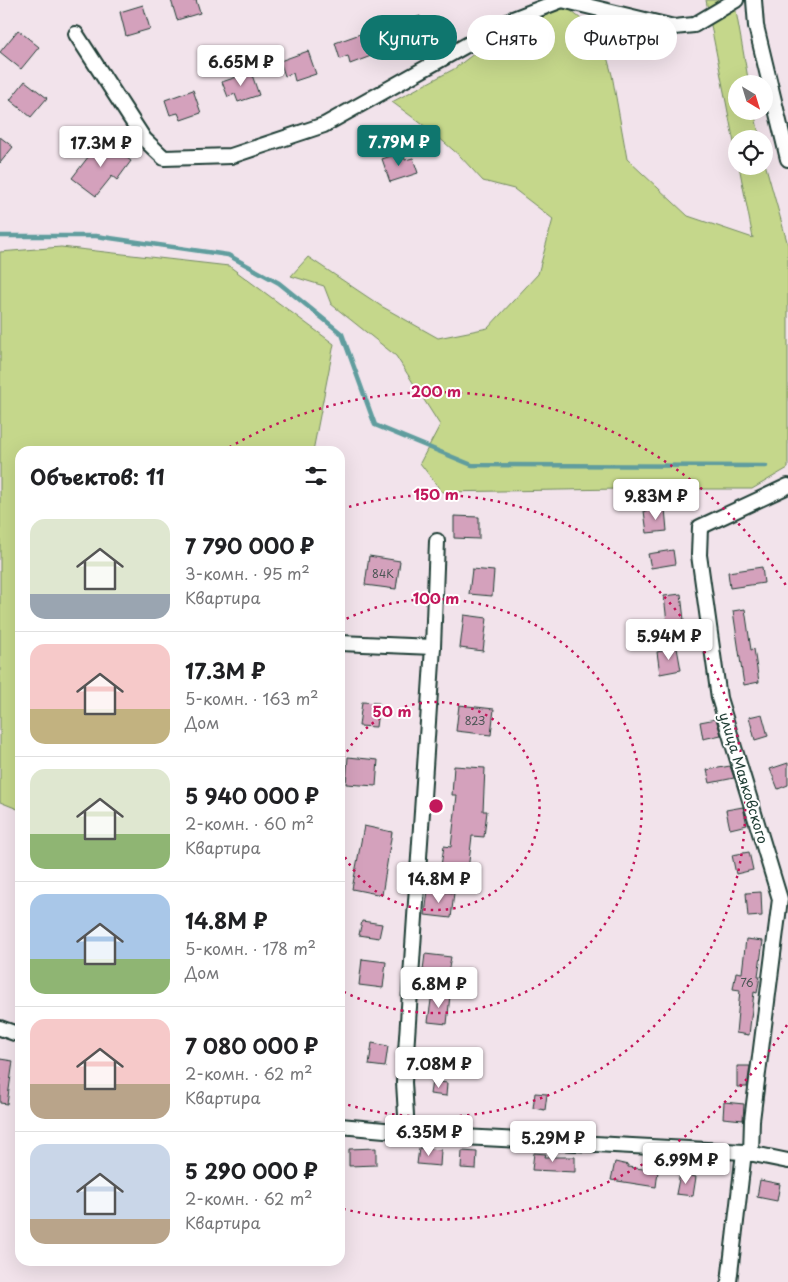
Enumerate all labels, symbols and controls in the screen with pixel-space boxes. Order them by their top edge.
chip: Купить [360,15,457,60]
chip: Снять [467,15,555,60]
chip: Фильтры [565,15,677,60]
pin: 6.65M ₽ [195,44,287,87]
text: 6.65M ₽ [208,49,274,73]
north arrow [728,75,772,120]
map controls [728,75,773,175]
pin: 7.79M ₽ [353,124,445,167]
pin: 17.3M ₽ [55,126,147,168]
text: 7.79M ₽ [368,129,430,153]
text: 17.3M ₽ [70,130,132,154]
button: locate [728,130,773,175]
text: 200 m [411,379,461,402]
text: Объектов: 11 [30,460,165,492]
icon: filters [302,462,330,490]
pin: 9.83M ₽ [610,478,702,521]
text: 150 m [413,482,459,505]
text: 9.83M ₽ [624,483,688,507]
text: 7 790 000 ₽ [185,529,314,561]
icon: home [70,539,130,599]
text: 3-комн. · 95 m² [185,561,310,585]
house number: 84К [372,565,394,582]
text: Квартира [185,585,260,609]
text: 100 m [413,586,459,609]
pin: 5.94M ₽ [623,618,715,661]
text: 5.94M ₽ [637,623,701,647]
text: 17.3M ₽ [185,654,265,686]
icon: home [70,664,130,724]
text: 5-комн. · 163 m² [185,686,319,710]
text: 50 m [373,699,411,722]
text: Дом [185,710,219,734]
street label: улица Маяковского [714,710,774,846]
house number: 82З [465,712,485,729]
text: 5 940 000 ₽ [185,779,319,811]
icon: home [70,789,130,849]
centre of rings [427,797,445,815]
text: 2-комн. · 60 m² [185,811,314,835]
text: Квартира [185,835,260,859]
pin: 14.8M ₽ [393,862,485,904]
text: 14.8M ₽ [408,866,470,890]
text: 14.8M ₽ [185,904,267,936]
icon: home [70,914,130,974]
text: 5-комн. · 178 m² [185,936,316,960]
text: Дом [185,960,219,984]
pin: 6.8M ₽ [398,966,480,1009]
text: 6.8M ₽ [411,971,467,995]
house number: 76 [740,974,754,991]
text: 7 080 000 ₽ [185,1029,318,1061]
icon: home [70,1039,130,1099]
pin: 7.08M ₽ [393,1046,485,1089]
text: 7.08M ₽ [406,1051,472,1075]
text: 2-комн. · 62 m² [185,1061,312,1085]
text: Квартира [185,1085,260,1109]
pin: 6.35M ₽ [383,1114,475,1157]
text: 6.35M ₽ [396,1119,462,1143]
pin: 5.29M ₽ [507,1120,599,1163]
text: 5.29M ₽ [521,1125,585,1149]
pin: 6.99M ₽ [640,1142,732,1185]
text: 6.99M ₽ [654,1147,718,1171]
text: 5 290 000 ₽ [185,1154,318,1186]
icon: home [70,1164,130,1224]
text: 2-комн. · 62 m² [185,1186,312,1210]
text: Квартира [185,1210,260,1234]

